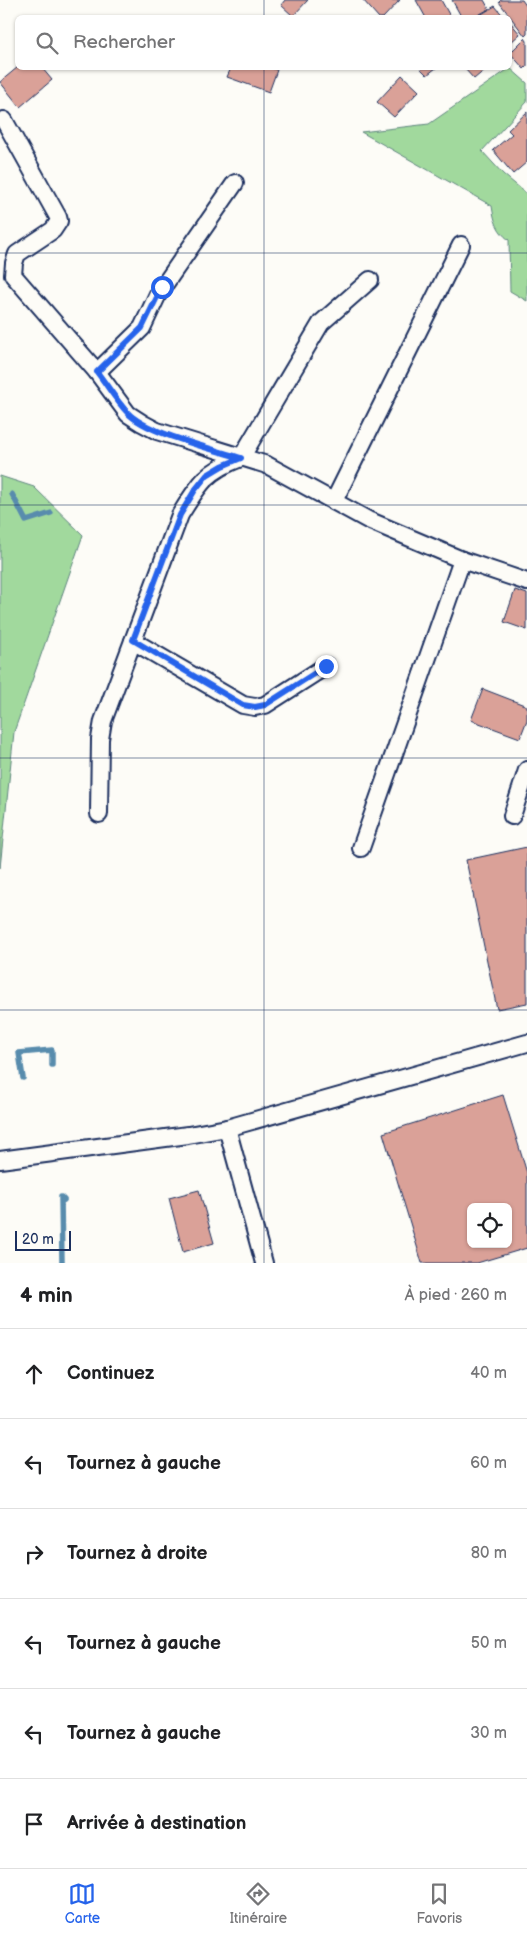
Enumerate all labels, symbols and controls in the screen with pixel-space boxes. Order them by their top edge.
search box [15,15,512,70]
icon: search [33,29,61,57]
text: Rechercher [73,31,175,54]
route start [151,276,174,299]
route end [315,655,338,678]
map controls [467,1203,512,1248]
button: locate [467,1203,512,1248]
scale bar [15,1228,71,1251]
text: 20 m [22,1231,54,1248]
text: 4 min [20,1283,73,1308]
text: À pied · 260 m [405,1286,507,1305]
icon: ahead [20,1360,48,1388]
text: Continuez [67,1362,154,1385]
text: 40 m [470,1364,507,1383]
icon: left [20,1450,48,1478]
text: Tournez à gauche [67,1452,221,1475]
text: 60 m [470,1454,507,1473]
icon: right [20,1540,48,1568]
text: Tournez à droite [67,1542,208,1565]
text: 80 m [471,1544,507,1563]
icon: left [20,1630,48,1658]
text: Tournez à gauche [67,1632,221,1655]
text: 50 m [471,1634,507,1653]
icon: left [20,1720,48,1748]
text: Tournez à gauche [67,1722,221,1745]
text: 30 m [470,1724,507,1743]
icon: arrive [20,1810,48,1838]
text: Arrivée à destination [67,1812,246,1835]
tab: Carte [65,1880,100,1927]
tab: Itinéraire [230,1880,287,1927]
tab: Favoris [417,1880,462,1927]

